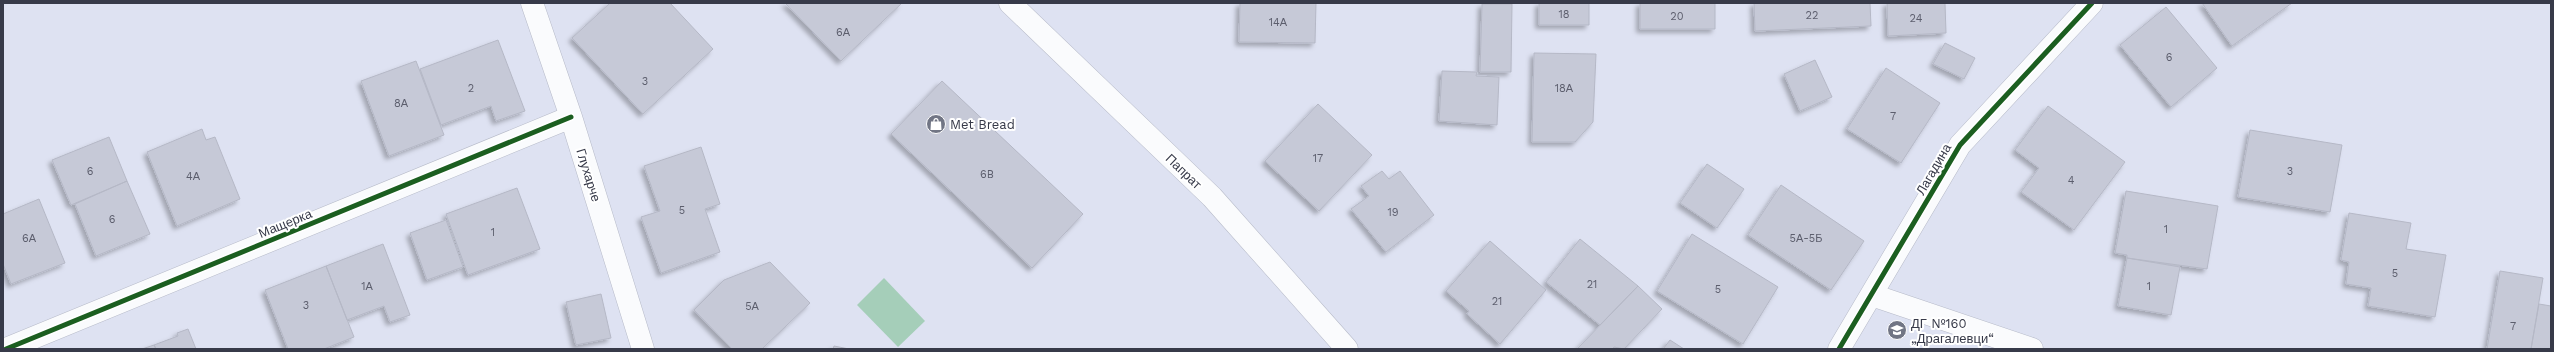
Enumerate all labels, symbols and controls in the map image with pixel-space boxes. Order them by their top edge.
house number: 18 [1558,8,1570,21]
house number: 22 [1806,9,1818,22]
house number: 20 [1670,10,1684,23]
house number: 24 [1910,12,1923,25]
house number: 14А [1269,16,1288,29]
house number: 6А [836,26,851,39]
house number: 6 [2166,51,2173,64]
house number: 3 [642,75,648,88]
house number: 2 [468,82,474,95]
house number: 18А [1555,82,1574,95]
house number: 8А [394,97,409,110]
house number: 7 [1890,110,1896,123]
shop icon: Met Bread [925,113,947,135]
place label: Met Bread [950,117,1015,132]
street label: Лагадина [1913,140,1954,198]
street label: Глухарче [573,147,604,204]
street label: Папрат [1163,151,1205,192]
house number: 17 [1313,152,1323,165]
house number: 6 [87,165,94,178]
house number: 3 [2287,165,2293,178]
house number: 6B [980,168,994,181]
house number: 4А [186,170,201,183]
house number: 4 [2068,174,2075,187]
house number: 5 [679,204,685,217]
street label: Мащерка [256,206,315,241]
house number: 19 [1387,206,1399,219]
house number: 6 [109,213,116,226]
house number: 1 [2164,223,2168,236]
house number: 1 [491,226,495,239]
house number: 6А [22,232,37,245]
house number: 5А-5Б [1790,232,1822,245]
house number: 5 [2392,267,2398,280]
house number: 21 [1587,278,1597,291]
house number: 1А [361,280,373,293]
house number: 1 [2147,280,2151,293]
house number: 5 [1715,283,1721,296]
house number: 21 [1492,295,1502,308]
house number: 3 [303,299,309,312]
house number: 5А [745,300,760,313]
place label: ДГ №160 „Драгалевци“ [1911,316,1994,346]
school or university icon: ДГ №160 „Драгалевци“ [1886,319,1908,341]
house number: 7 [2510,320,2516,333]

